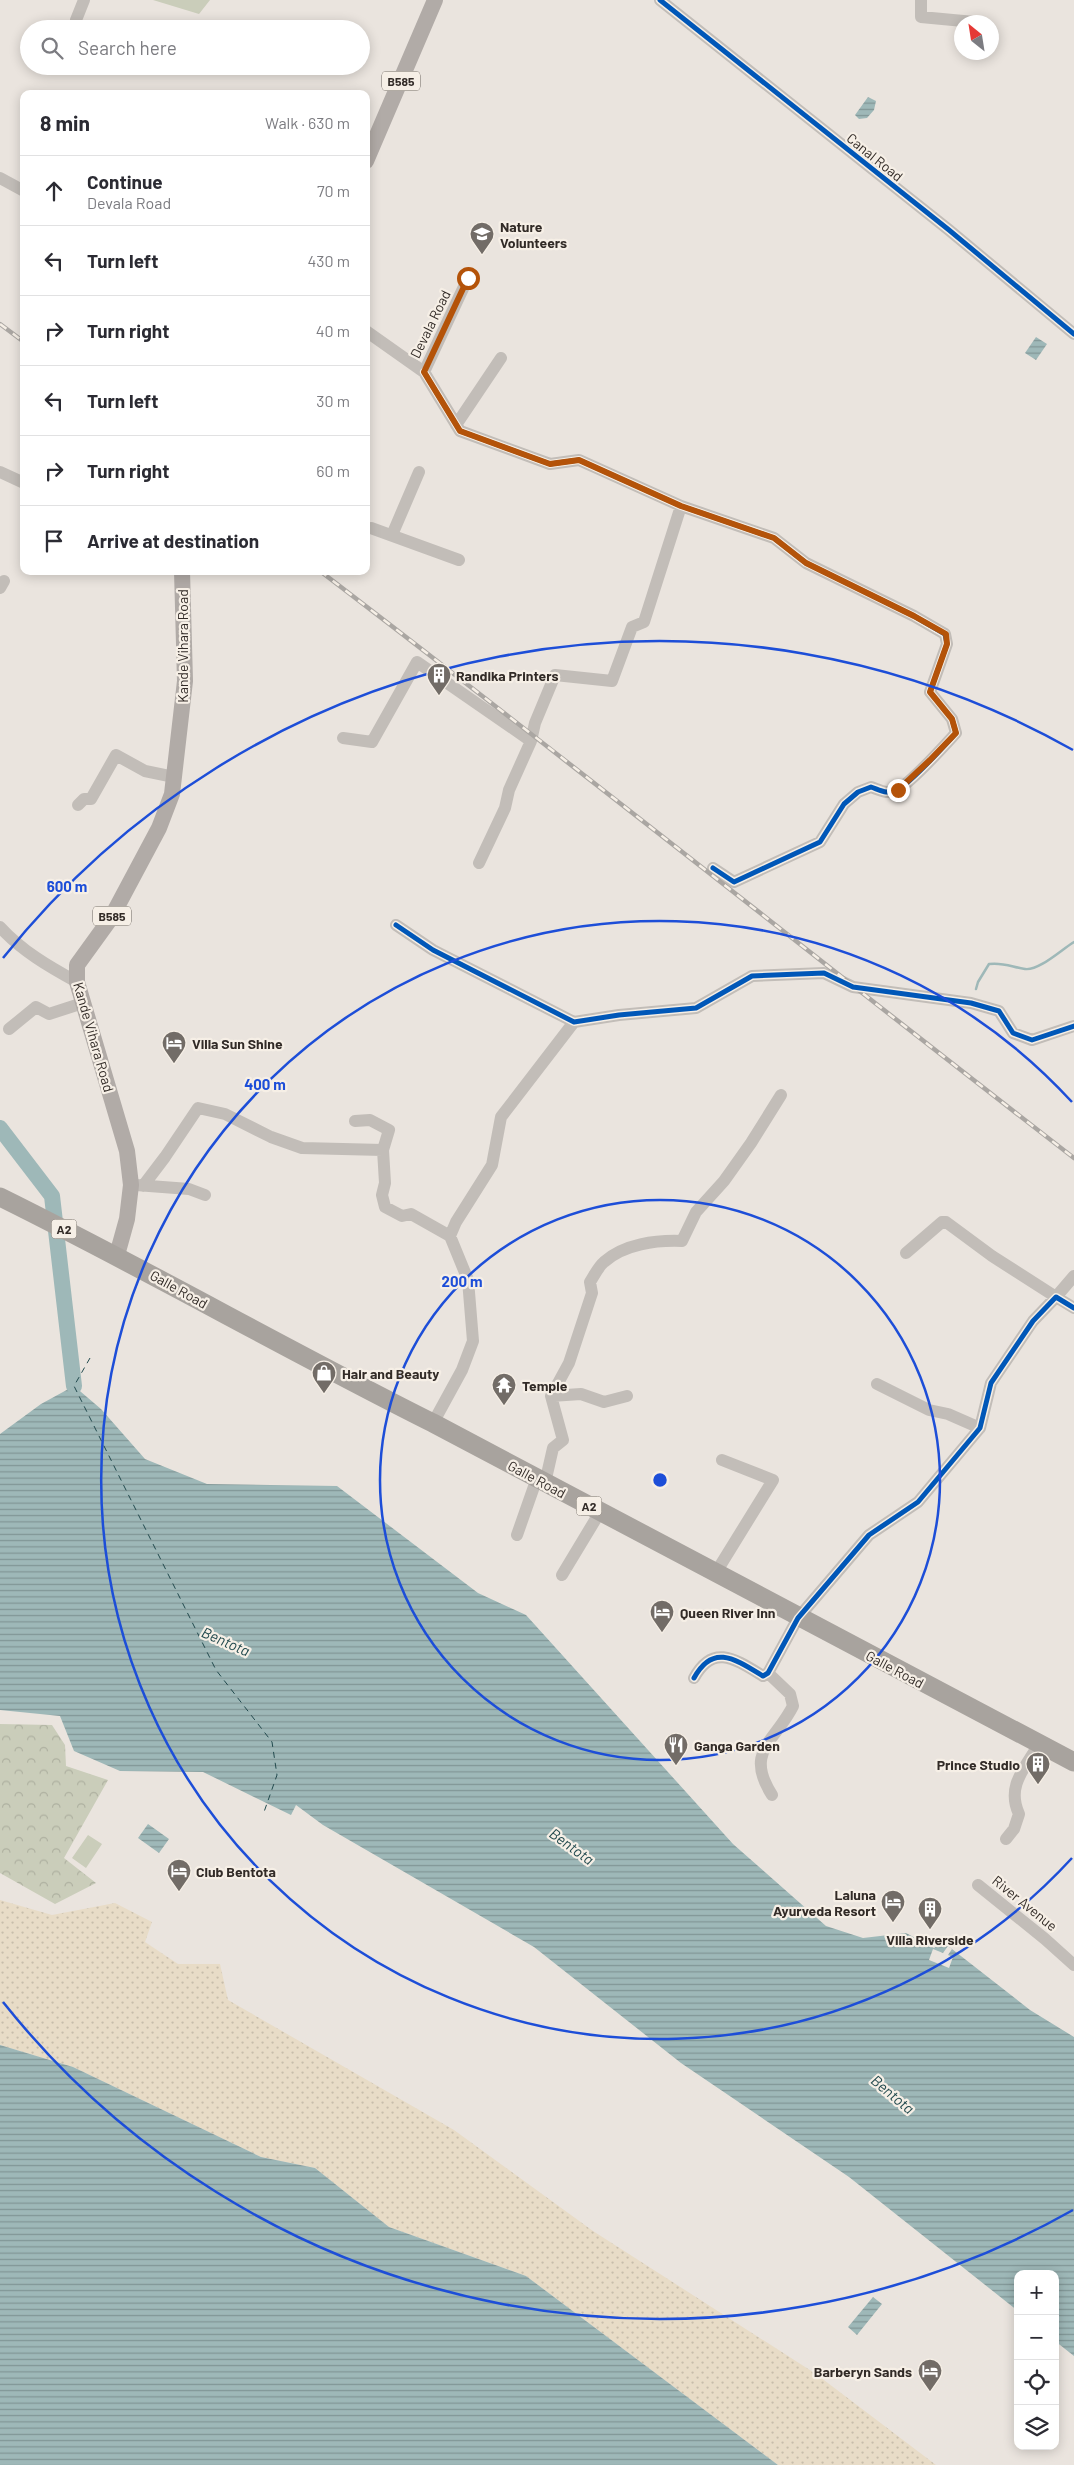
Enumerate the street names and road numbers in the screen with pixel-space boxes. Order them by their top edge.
road number: B585 [382,72,420,90]
street label: Canal Road [844,129,906,185]
street label: Devala Road [406,287,454,361]
street label: Kande Vihara Road [174,589,191,703]
road number: B585 [93,906,131,926]
street label: Kande Vihara Road [70,980,118,1094]
road number: A2 [52,1220,76,1238]
street label: Galle Road [147,1266,211,1312]
street label: Galle Road [505,1457,569,1501]
road number: A2 [576,1496,602,1515]
street label: Galle Road [863,1647,927,1691]
street label: River Avenue [989,1872,1061,1934]

